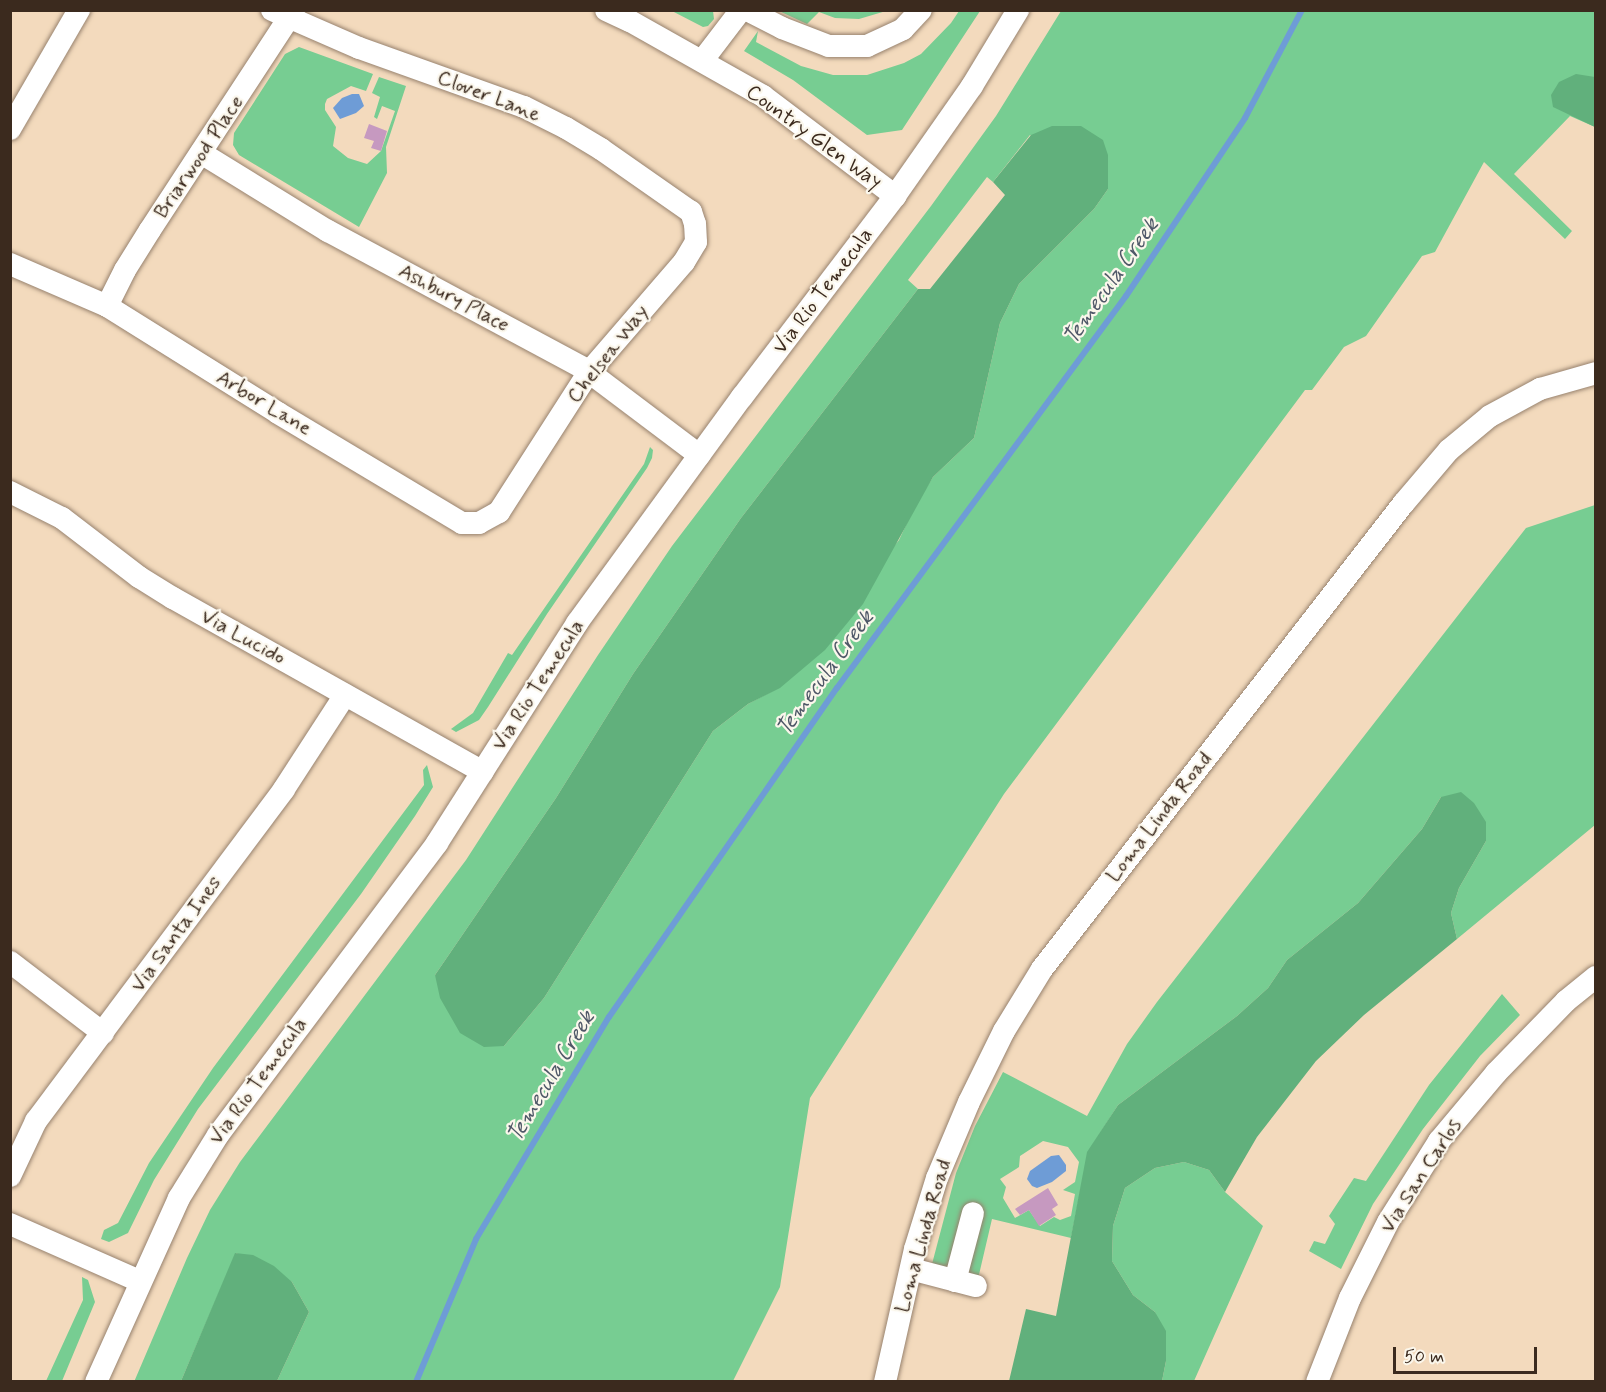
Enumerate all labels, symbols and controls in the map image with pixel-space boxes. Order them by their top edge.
street label: Clover Lane [435,65,543,127]
street label: Country Glen Way [738,77,890,197]
street label: Briarwood Place [149,92,249,222]
water label: Temecula Creek [1058,213,1166,351]
street label: Via Rio Temecula [768,224,878,358]
street label: Ashbury Place [394,258,514,338]
street label: Chelsea Way [562,300,654,408]
street label: Arbor Lane [213,365,315,441]
street label: Via Lucido [198,604,288,670]
water label: Temecula Creek [772,606,880,742]
street label: Via Rio Temecula [487,615,589,755]
street label: Loma Linda Road [1101,748,1217,886]
street label: Via Santa Ines [126,872,226,996]
water label: Temecula Creek [502,1006,602,1148]
street label: Via Rio Temecula [204,1013,312,1149]
street label: Via San Carlos [1375,1114,1467,1238]
street label: Loma Linda Road [889,1157,957,1315]
scale bar [1396,1335,1540,1373]
text: 50 m [1404,1345,1444,1369]

